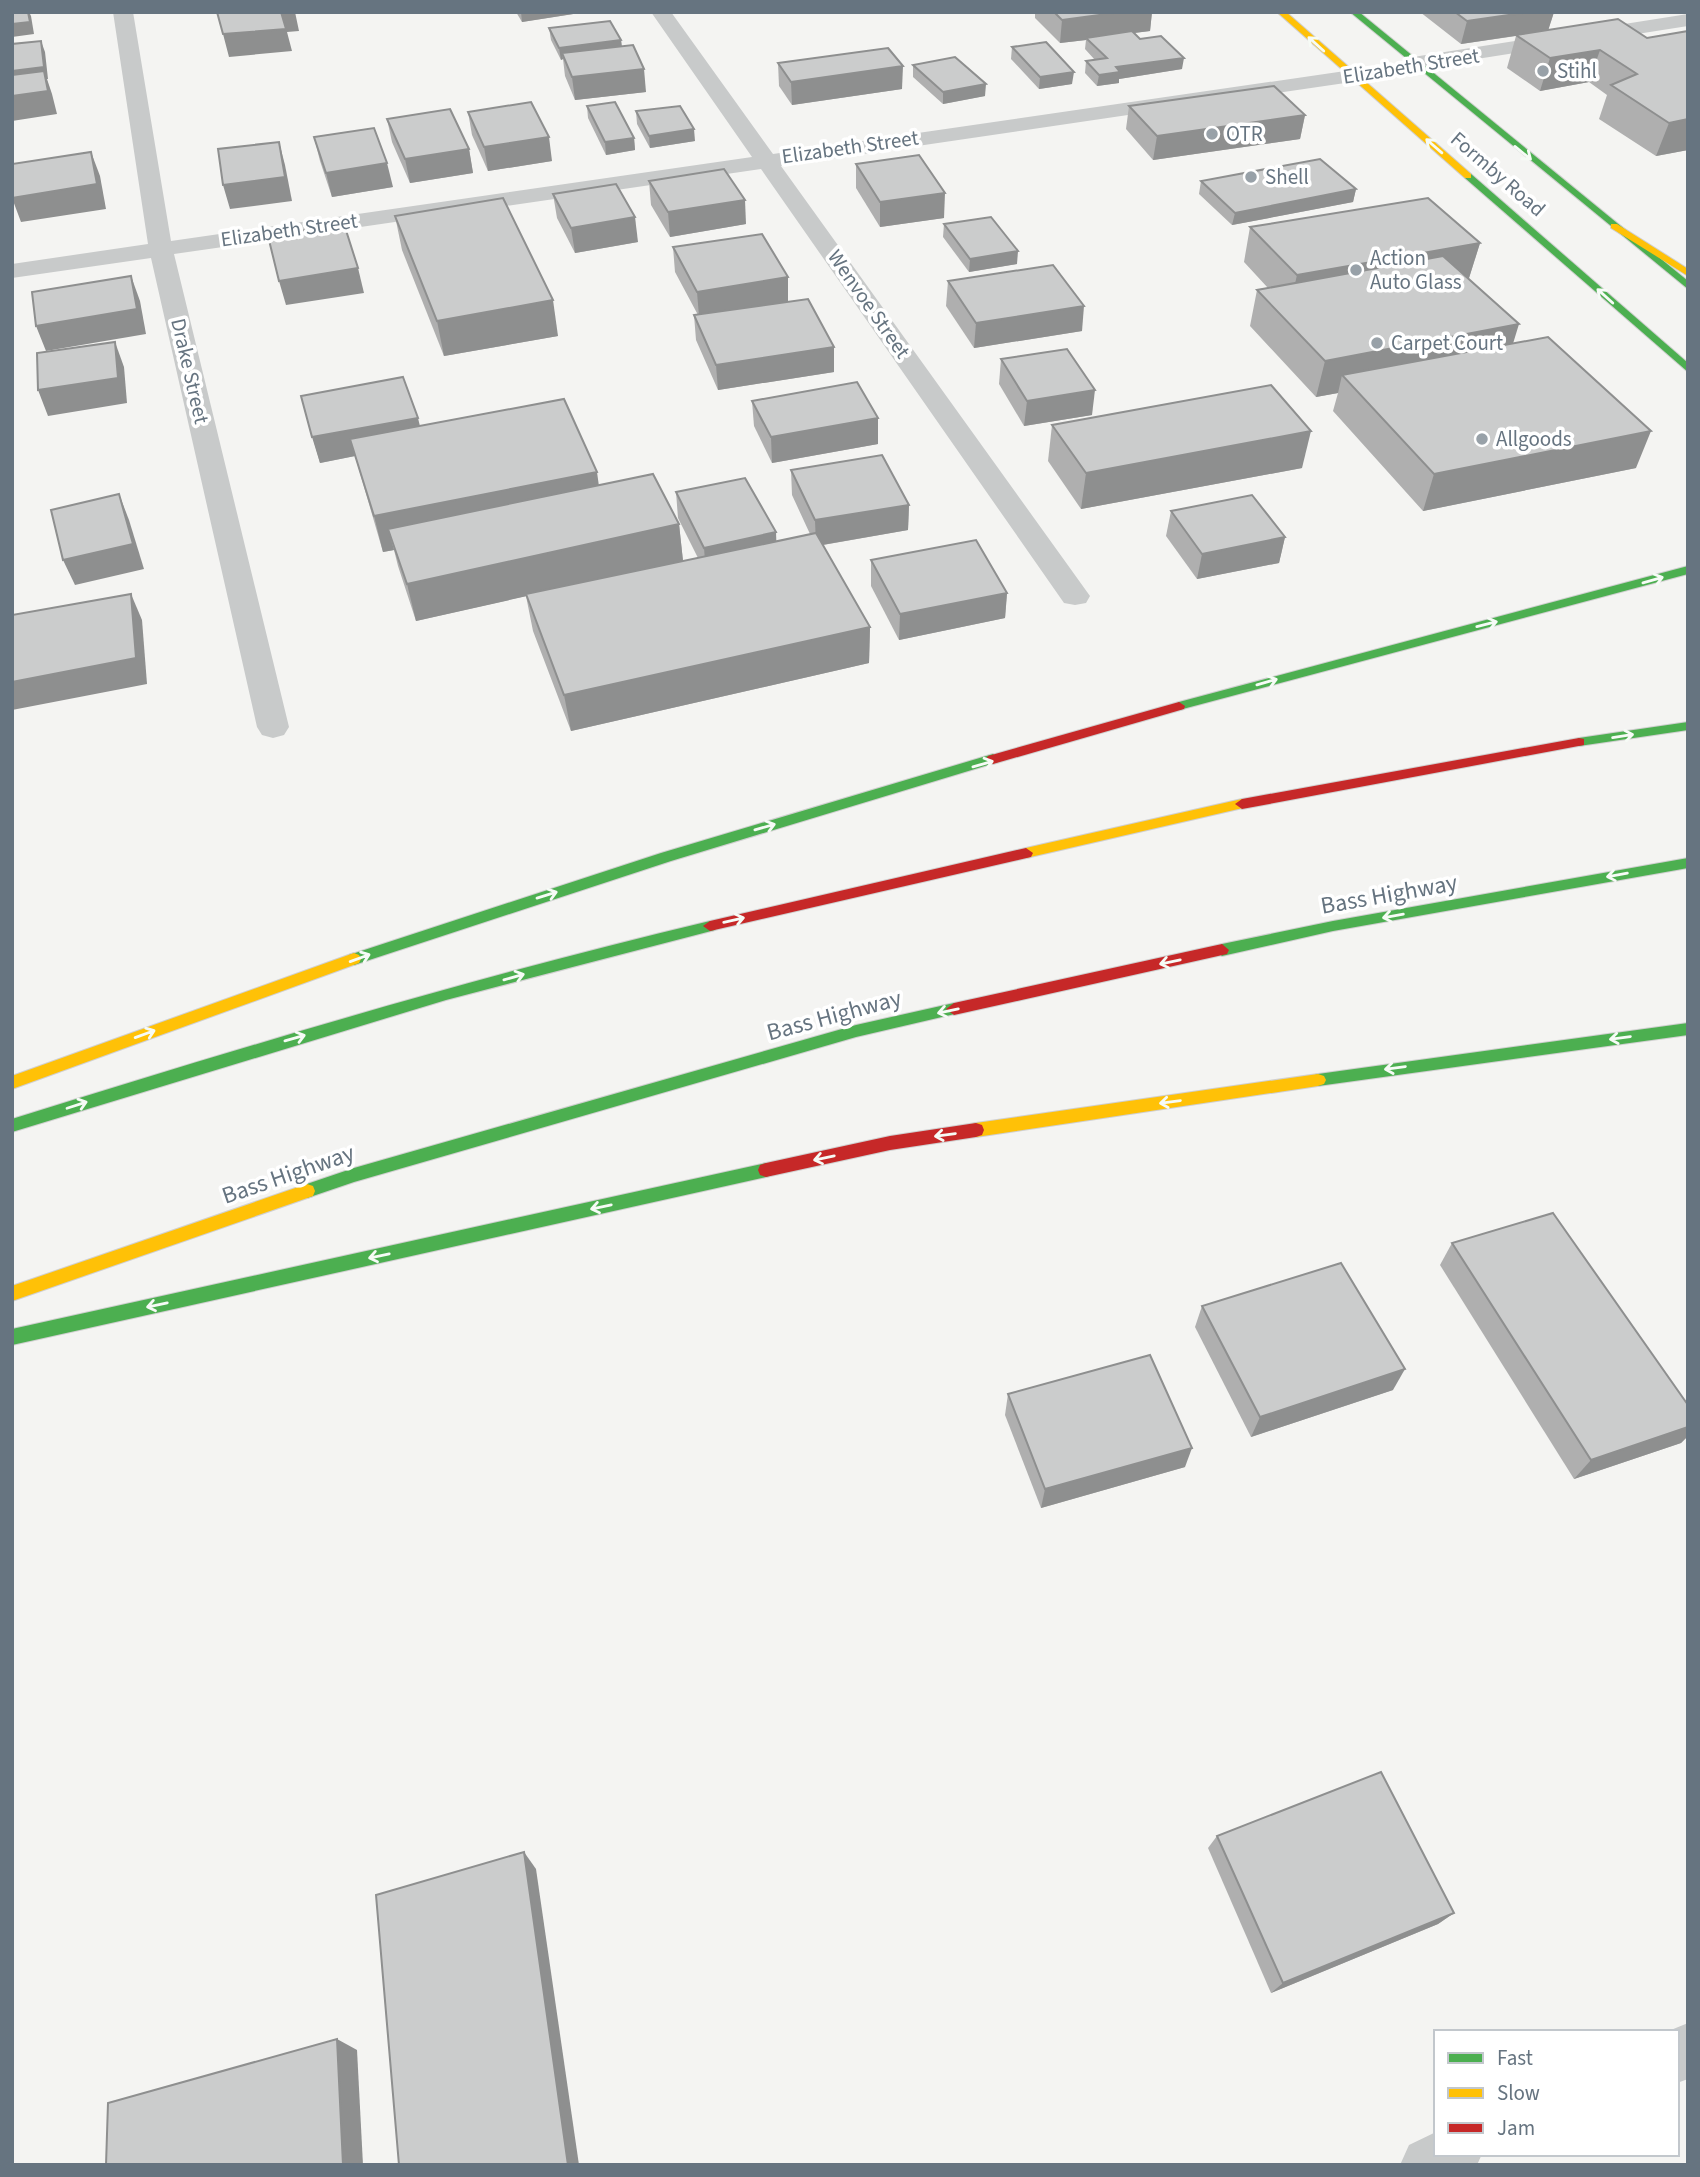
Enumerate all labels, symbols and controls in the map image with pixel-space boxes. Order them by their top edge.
one-way arrow [1308,36,1326,52]
street label: Elizabeth Street [1341,40,1481,92]
place label: Stihl [1557,56,1597,86]
marker: Stihl [1535,63,1551,79]
place label: OTR [1226,119,1263,149]
street label: Elizabeth Street [780,123,920,171]
street label: Formby Road [1444,124,1552,224]
marker: OTR [1204,126,1220,142]
one-way arrow [1425,138,1443,154]
one-way arrow [1514,145,1532,160]
place label: Shell [1265,162,1309,192]
marker: Shell [1243,169,1259,185]
street label: Elizabeth Street [219,206,359,254]
street label: Wenvoe Street [820,243,918,365]
place label: Action Auto Glass [1370,243,1462,297]
marker: Action Auto Glass [1348,262,1364,278]
one-way arrow [1597,288,1615,304]
street label: Drake Street [163,315,217,427]
place label: Carpet Court [1391,328,1503,358]
marker: Carpet Court [1369,335,1385,351]
place label: Allgoods [1496,424,1572,454]
marker: Allgoods [1474,431,1490,447]
one-way arrow [1642,572,1664,585]
one-way arrow [1475,617,1498,630]
one-way arrow [1256,675,1278,688]
one-way arrow [1611,729,1634,742]
one-way arrow [972,757,994,770]
one-way arrow [753,820,775,833]
street label: Bass Highway [1318,865,1460,924]
one-way arrow [1606,869,1629,882]
one-way arrow [536,887,558,900]
one-way arrow [1382,909,1405,923]
one-way arrow [722,913,745,926]
one-way arrow [348,951,370,963]
one-way arrow [1159,956,1182,969]
one-way arrow [502,969,524,982]
street label: Bass Highway [763,981,905,1050]
one-way arrow [937,1004,960,1018]
one-way arrow [134,1027,156,1039]
one-way arrow [283,1030,305,1043]
one-way arrow [1609,1031,1632,1044]
one-way arrow [1384,1062,1407,1075]
one-way arrow [1159,1096,1182,1109]
one-way arrow [66,1098,88,1110]
one-way arrow [934,1129,957,1142]
street label: Bass Highway [217,1135,359,1214]
one-way arrow [813,1153,835,1166]
one-way arrow [590,1201,613,1215]
one-way arrow [368,1250,391,1264]
one-way arrow [146,1299,169,1313]
legend [1434,2030,1679,2156]
text: Fast [1497,2043,1533,2073]
text: Slow [1497,2078,1540,2108]
text: Jam [1497,2113,1535,2143]

